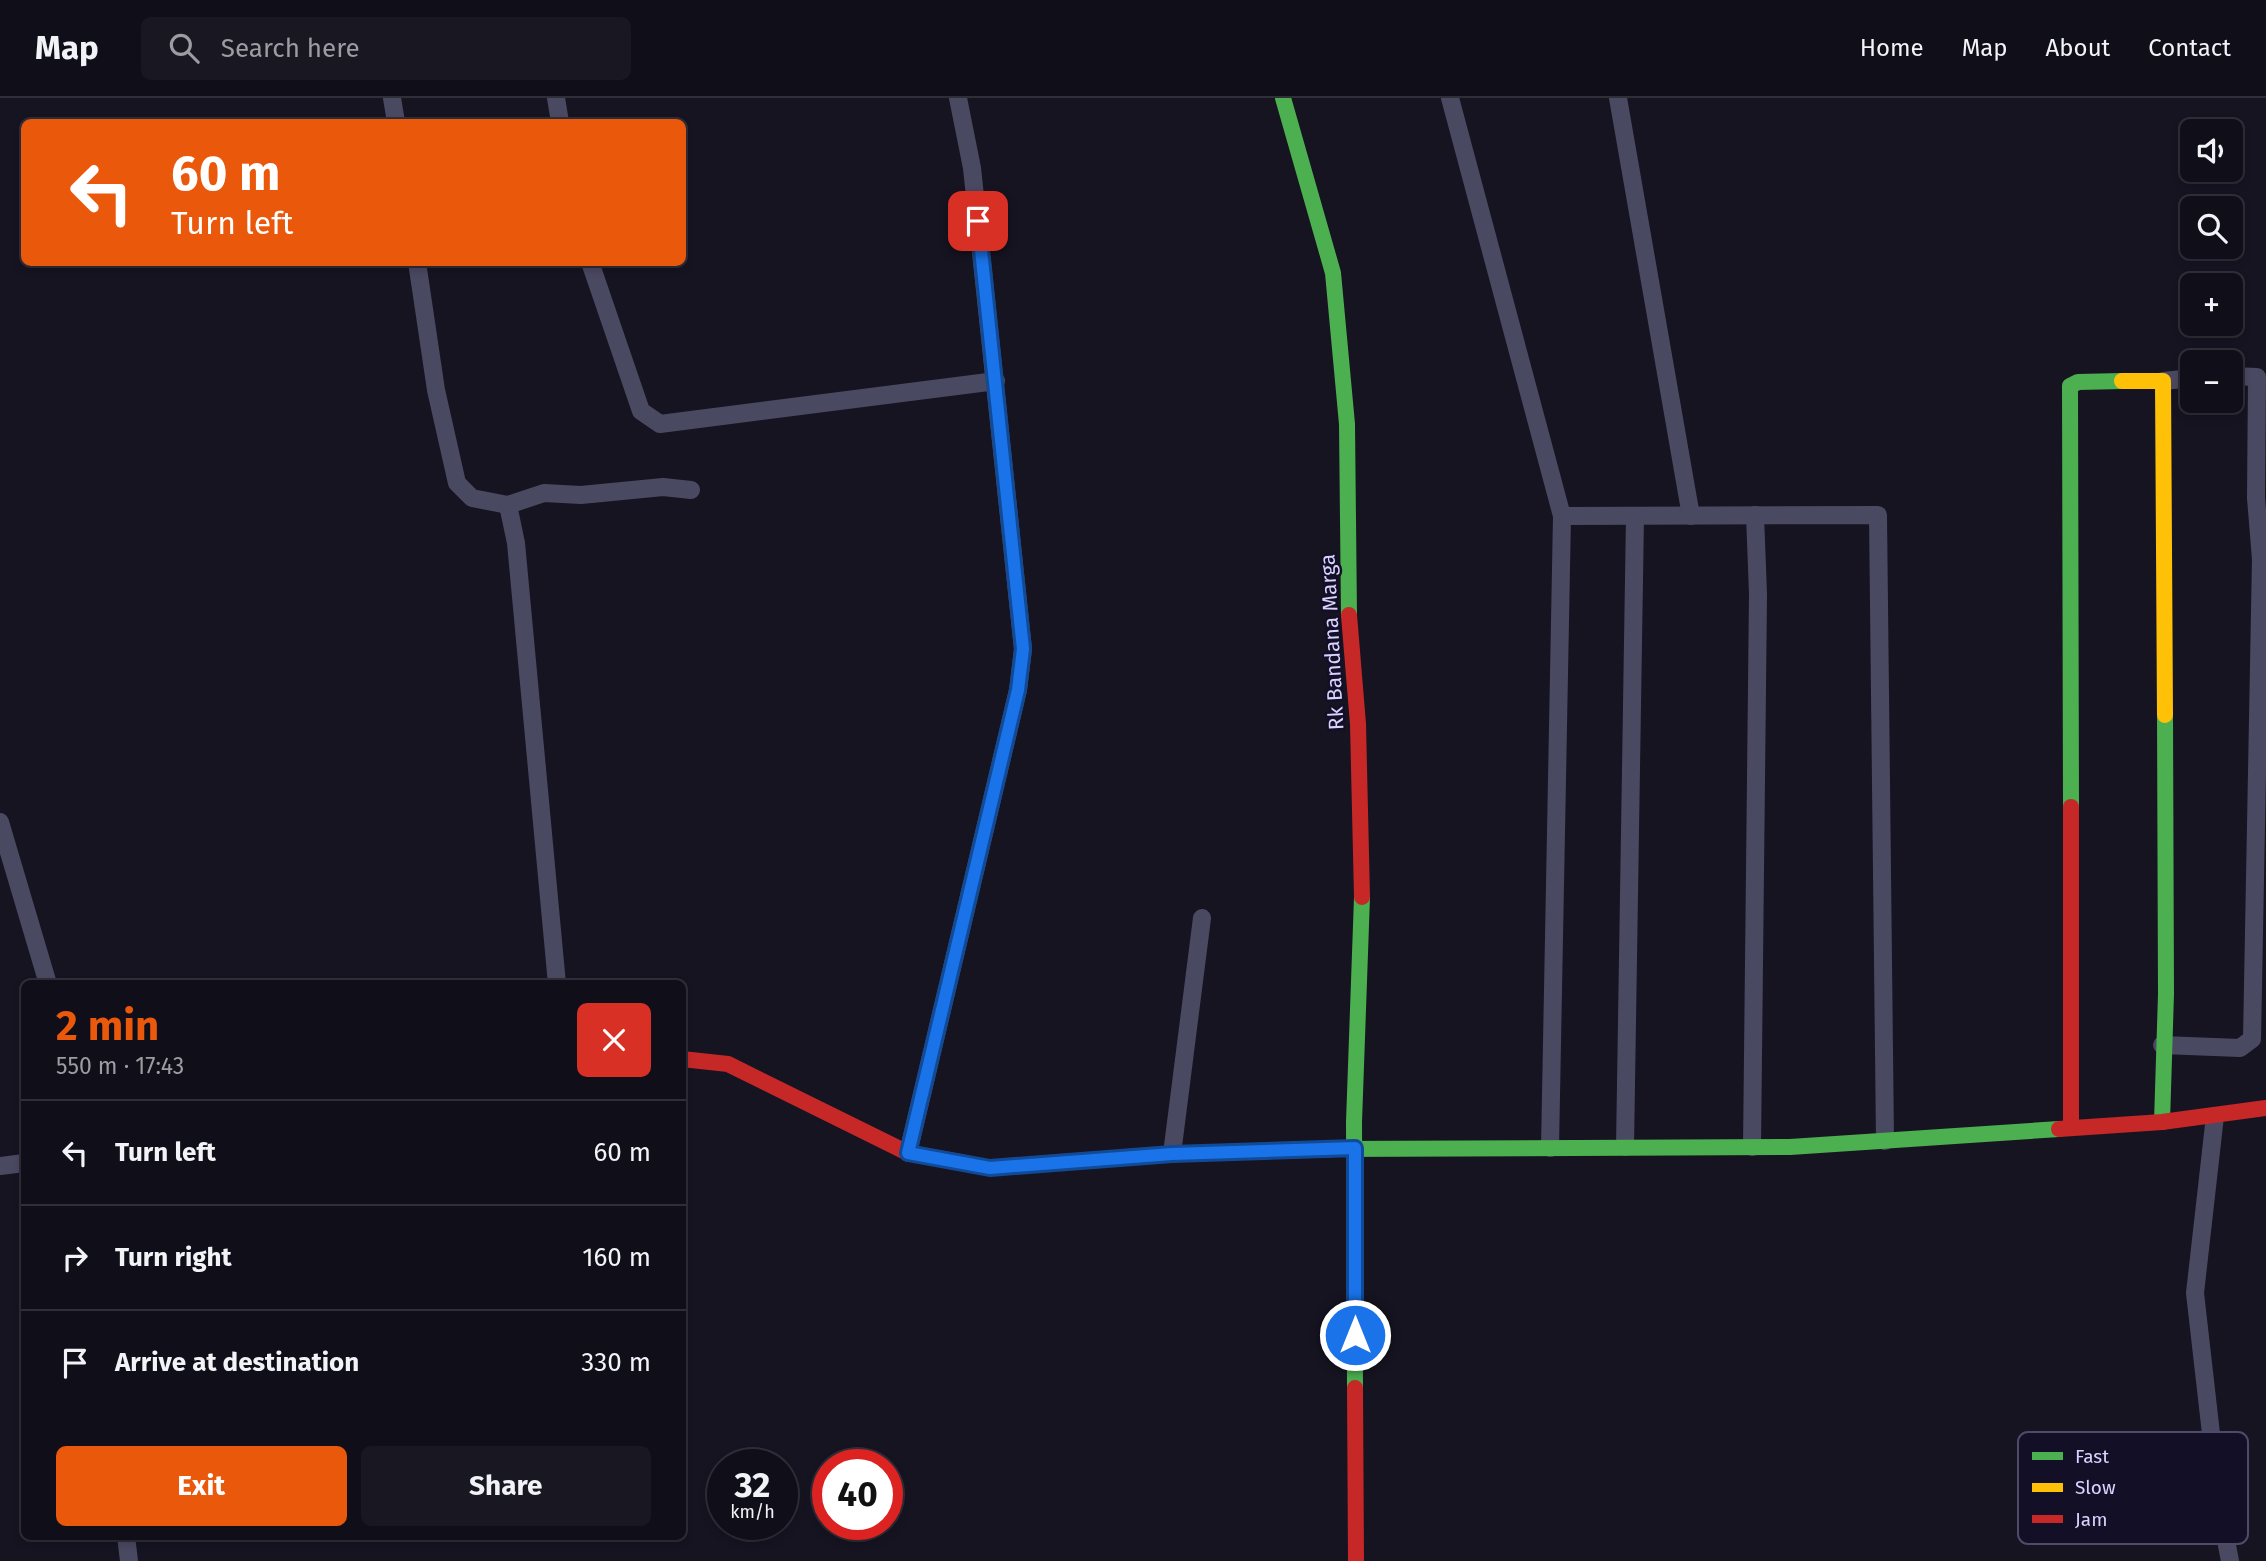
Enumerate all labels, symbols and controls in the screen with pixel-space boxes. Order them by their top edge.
search box [141,17,631,80]
text: Map [35,28,99,68]
icon: search [165,29,203,67]
text: Search here [221,33,360,64]
text: Home [1860,34,1924,62]
text: Map [1962,34,2008,62]
text: About [2046,34,2110,62]
text: Contact [2148,34,2231,62]
map controls [2180,119,2243,413]
button: sound [2180,119,2243,182]
text: 60 m [171,144,280,203]
icon: left [56,147,147,238]
pin [948,191,1008,251]
button: search [2180,196,2243,259]
icon: arrive [959,202,997,240]
text: Turn left [171,204,293,242]
button: + [2180,273,2243,336]
button: − [2180,350,2243,413]
street label: Rk Bandana Marga [1314,553,1350,731]
text: 2 min [56,1001,159,1051]
button: close [577,1003,651,1077]
text: 550 m · 17:43 [56,1052,184,1080]
icon: left [56,1134,94,1172]
text: Turn left [115,1137,216,1168]
text: 60 m [593,1137,651,1168]
icon: right [56,1239,94,1277]
text: Turn right [115,1242,232,1273]
text: 160 m [582,1242,651,1273]
position arrow [1318,1298,1392,1372]
icon: arrive [56,1344,94,1382]
text: Arrive at destination [115,1347,359,1378]
text: 330 m [581,1347,651,1378]
legend [2018,1432,2248,1544]
text: Fast [2075,1445,2109,1468]
button: Exit [56,1446,347,1526]
button: Share [361,1446,651,1526]
speed limit sign: 40 [812,1449,903,1540]
text: 32 [735,1464,770,1506]
text: Slow [2075,1476,2116,1499]
text: km/h [730,1501,775,1523]
text: Jam [2075,1508,2107,1531]

